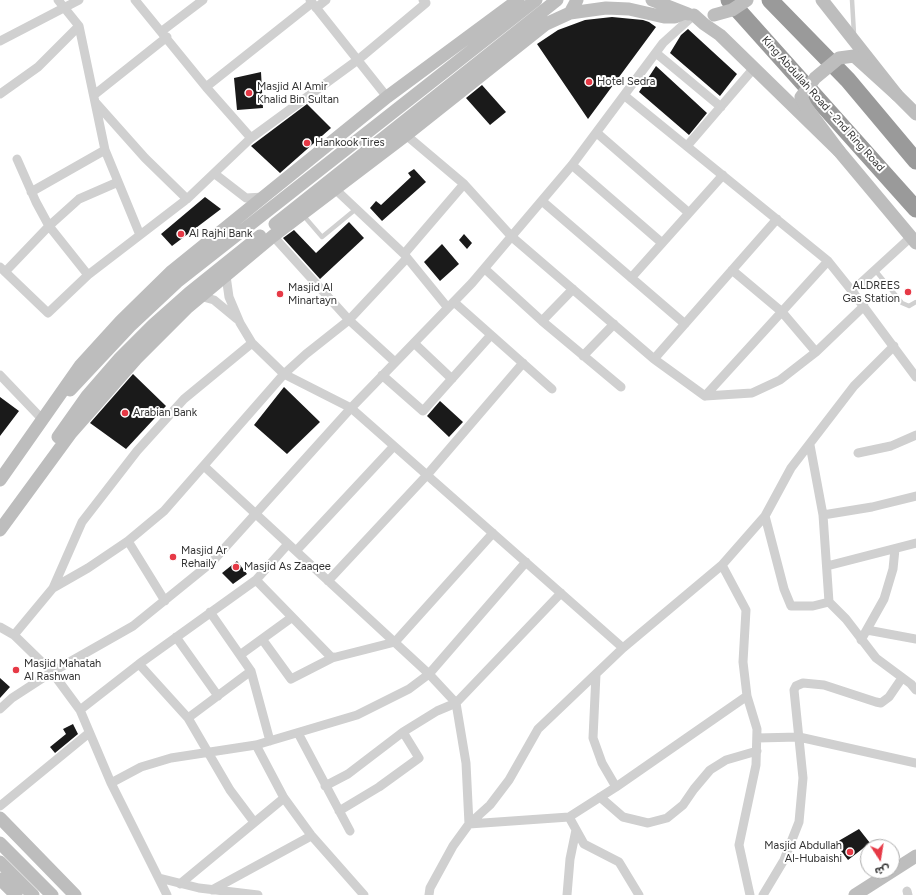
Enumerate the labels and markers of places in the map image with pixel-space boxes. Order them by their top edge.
place label: Hotel Sedra [597,75,655,89]
marker: Hotel Sedra [584,77,594,87]
place label: Masjid Al Amir Khalid Bin Sultan [257,80,339,106]
marker: Masjid Al Amir Khalid Bin Sultan [244,88,254,98]
place label: Hankook Tires [315,136,385,150]
marker: Hankook Tires [302,138,312,148]
place label: Al Rajhi Bank [189,227,252,241]
marker: Al Rajhi Bank [176,229,186,239]
place label: ALDREES Gas Station [842,279,900,305]
place label: Masjid Al Minartayn [288,281,337,307]
marker: ALDREES Gas Station [903,287,913,297]
marker: Masjid Al Minartayn [275,289,285,299]
place label: Arabian Bank [133,406,197,420]
marker: Arabian Bank [120,408,130,418]
place label: Masjid Ar Rehaily [181,544,227,570]
marker: Masjid Ar Rehaily [168,552,178,562]
place label: Masjid As Zaaqee [244,560,331,574]
marker: Masjid As Zaaqee [231,562,241,572]
place label: Masjid Mahatah Al Rashwan [24,657,101,683]
marker: Masjid Mahatah Al Rashwan [11,665,21,675]
place label: Masjid Abdullah Al-Hubaishi [764,839,842,865]
marker: Masjid Abdullah Al-Hubaishi [845,847,855,857]

